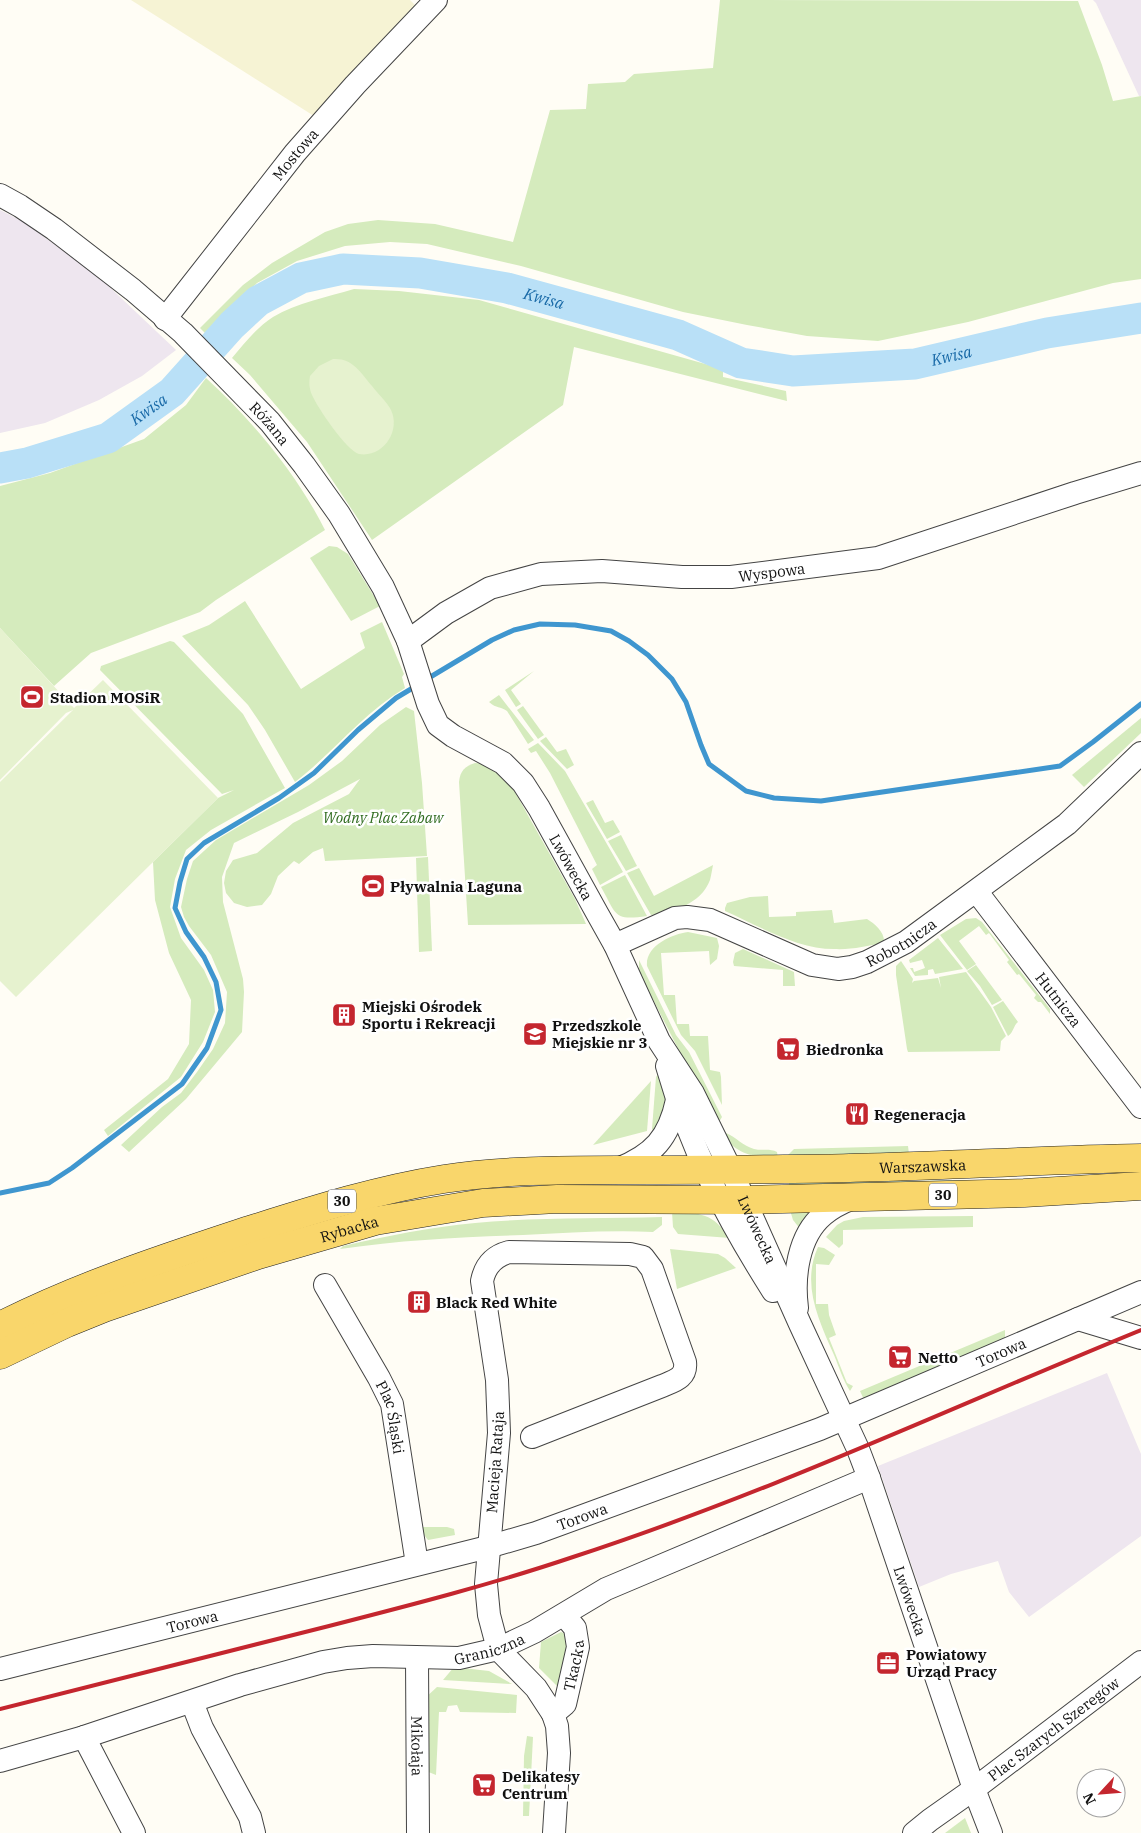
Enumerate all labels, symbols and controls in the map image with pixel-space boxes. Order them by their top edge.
street label: Mostowa [268,124,322,184]
water label: Kwisa [521,283,567,313]
water label: Kwisa [928,341,974,370]
water label: Kwisa [125,389,171,430]
street label: Różana [246,397,294,449]
street label: Wyspowa [737,558,806,585]
sports icon: Stadion MOSiR [19,684,45,710]
place label: Stadion MOSiR [50,688,161,707]
park label: Wodny Plac Zabaw [323,808,445,827]
street label: Lwówecka [546,831,597,903]
sports icon: Pływalnia Laguna [360,873,386,899]
place label: Pływalnia Laguna [390,877,522,896]
street label: Robotnicza [862,914,940,971]
street label: Hutnicza [1032,968,1086,1031]
place label: Miejski Ośrodek Sportu i Rekreacji [362,997,496,1033]
building icon: Miejski Ośrodek Sportu i Rekreacji [331,1002,357,1028]
place label: Przedszkole Miejskie nr 3 [552,1016,648,1052]
school or university icon: Przedszkole Miejskie nr 3 [522,1021,548,1047]
supermarket icon: Biedronka [775,1036,801,1062]
place label: Biedronka [806,1040,884,1059]
restaurant icon: Regeneracja [844,1101,870,1127]
place label: Regeneracja [874,1105,966,1124]
street label: Warszawska [879,1155,967,1177]
road number: 30 [929,1184,957,1206]
road number: 30 [328,1190,356,1212]
street label: Lwówecka [734,1192,781,1266]
street label: Rybacka [318,1211,381,1246]
building icon: Black Red White [406,1289,432,1315]
place label: Black Red White [436,1293,557,1312]
street label: Torowa [973,1333,1029,1371]
supermarket icon: Netto [887,1344,913,1370]
place label: Netto [918,1348,958,1367]
street label: Plac Śląski [372,1377,409,1455]
street label: Macieja Rataja [482,1410,508,1514]
street label: Torowa [554,1498,610,1534]
street label: Lwówecka [890,1563,931,1638]
street label: Torowa [164,1605,220,1637]
street label: Graniczna [452,1628,528,1668]
street label: Tkacka [559,1639,588,1693]
place label: Powiatowy Urząd Pracy [906,1645,997,1681]
office icon: Powiatowy Urząd Pracy [875,1650,901,1676]
street label: Plac Szarych Szeregów [984,1672,1123,1785]
street label: Mikołaja [408,1716,427,1776]
place label: Delikatesy Centrum [502,1767,580,1803]
north arrow [1076,1768,1126,1818]
supermarket icon: Delikatesy Centrum [471,1772,497,1798]
text: N [1079,1790,1100,1808]

